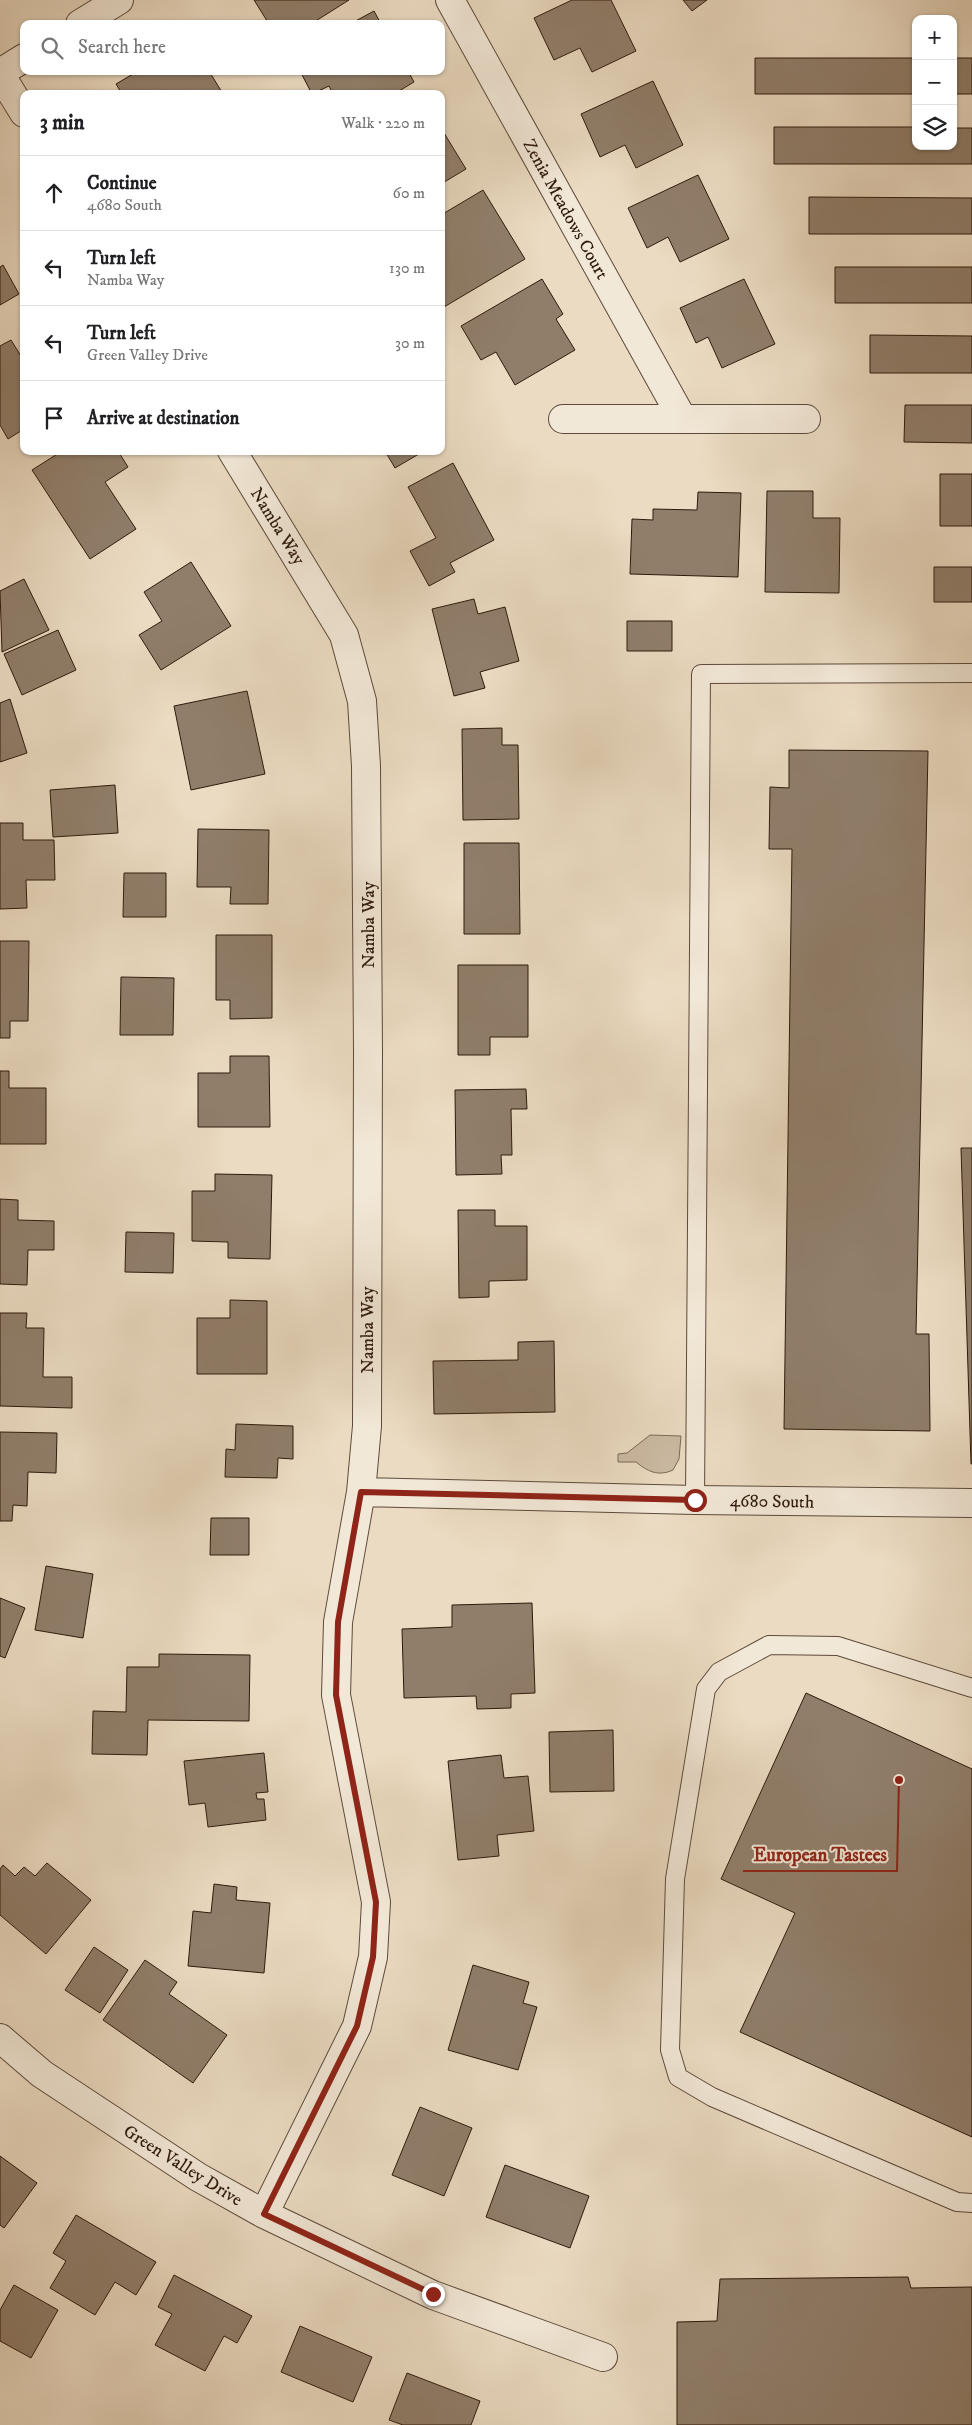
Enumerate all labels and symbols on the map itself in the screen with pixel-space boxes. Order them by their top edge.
street label: Zenia Meadows Court [517,136,613,284]
street label: Namba Way [245,484,310,570]
street label: Namba Way [358,881,380,968]
street label: Namba Way [357,1286,379,1373]
route start [684,1489,707,1512]
street label: 4680 South [730,1490,815,1514]
callout: European Tastees [743,1837,897,1871]
text: European Tastees [753,1844,887,1867]
street label: Green Valley Drive [119,2120,246,2211]
route end [422,2283,445,2306]

